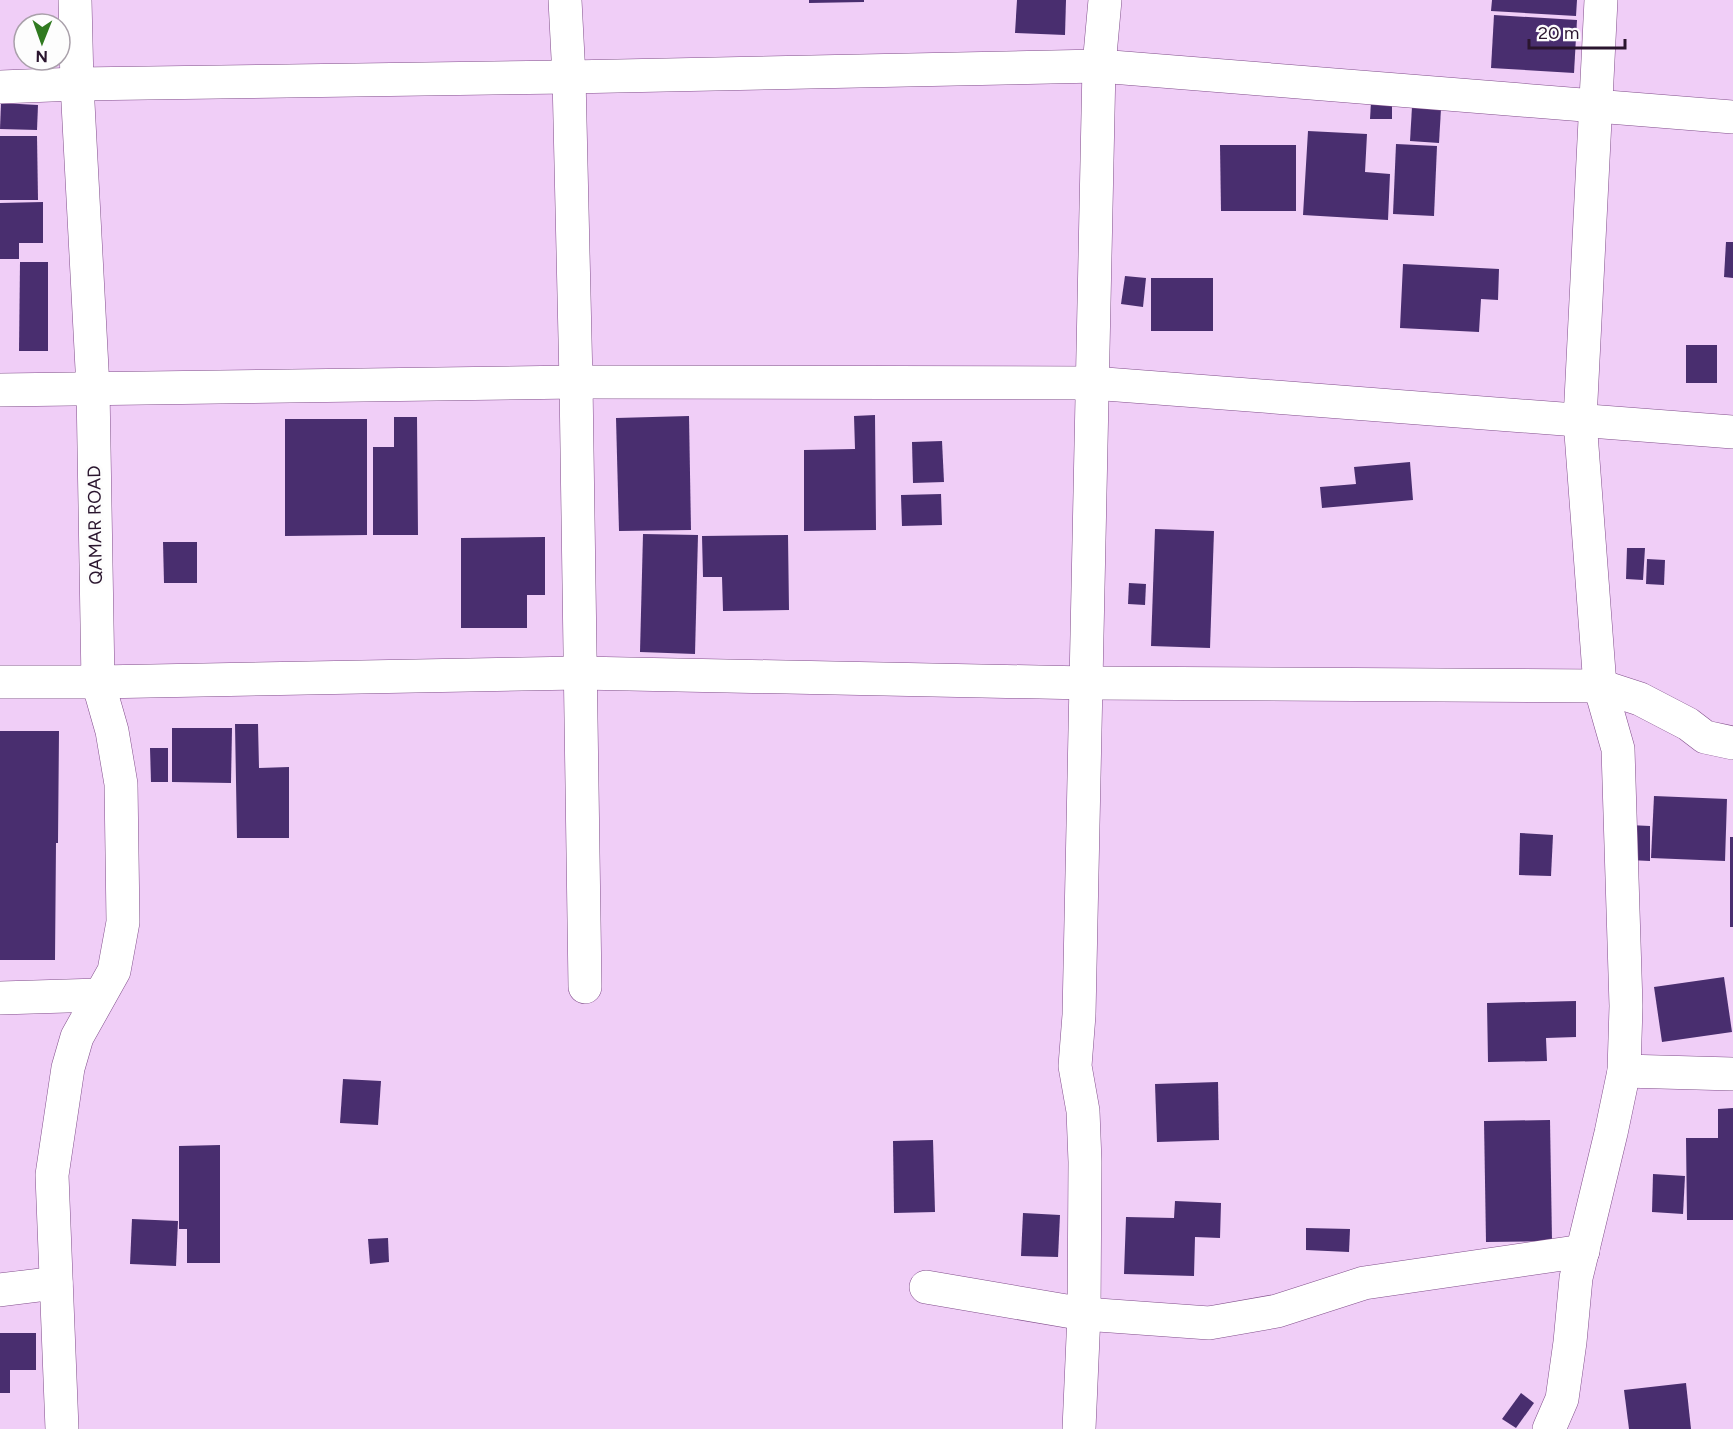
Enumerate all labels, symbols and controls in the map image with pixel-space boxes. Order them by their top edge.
north arrow [12,12,72,72]
scale bar [1529,12,1625,50]
text: 20 m [1538,22,1579,44]
text: N [35,47,48,66]
street label: QAMAR ROAD [83,465,107,585]

